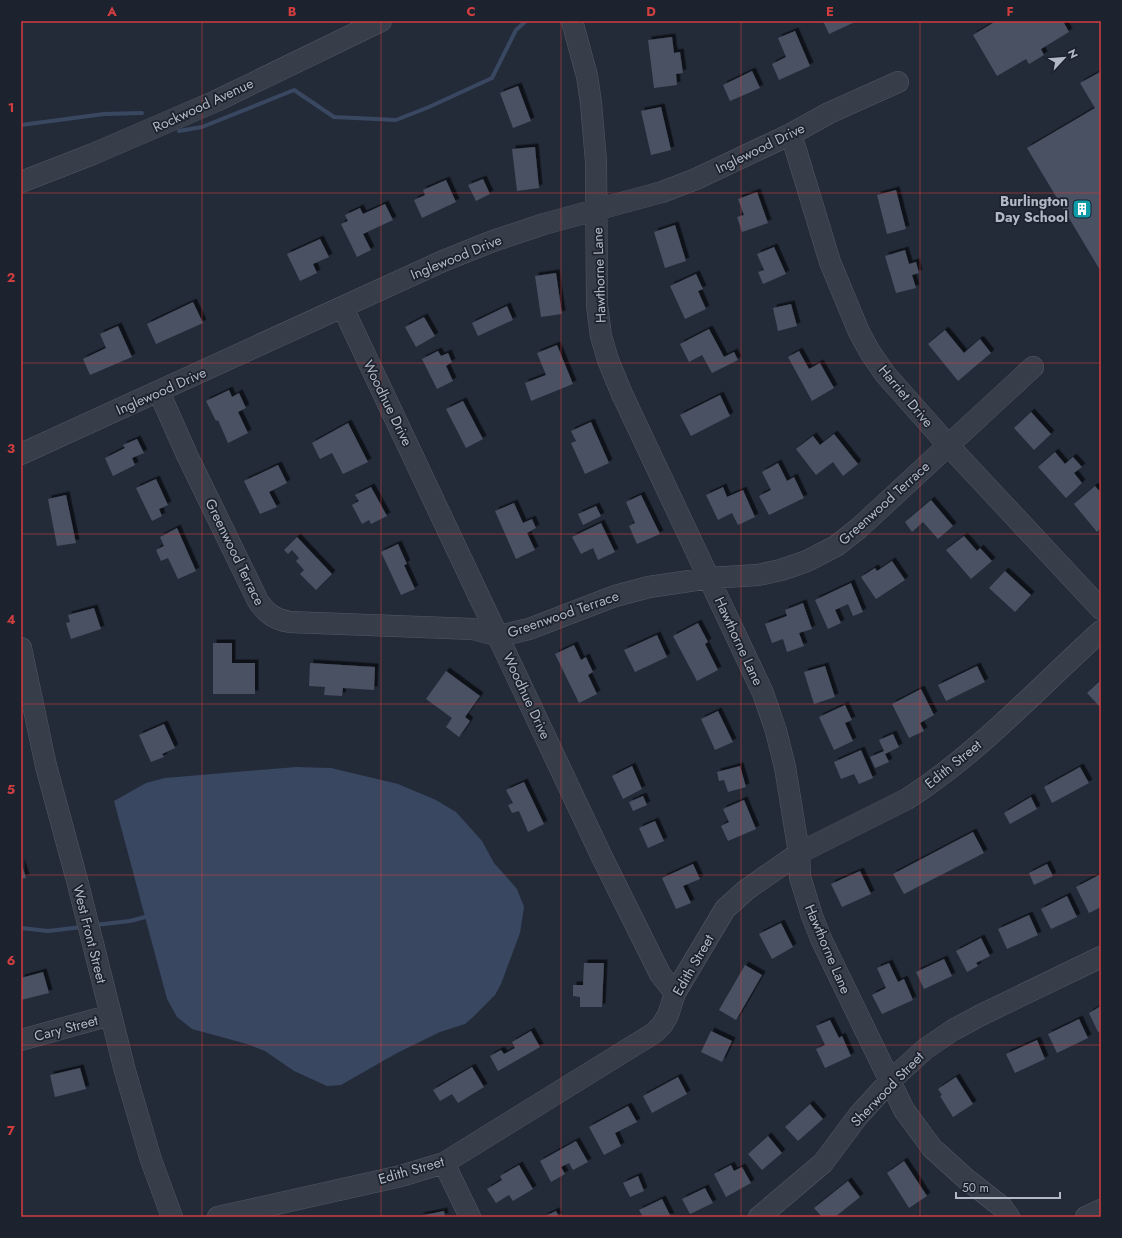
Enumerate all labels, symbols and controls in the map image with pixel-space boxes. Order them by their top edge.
text: A [106,2,117,21]
text: B [288,2,297,21]
text: C [466,2,476,21]
text: D [646,2,656,21]
text: E [826,2,834,21]
text: F [1006,2,1014,21]
north arrow [1044,38,1084,78]
text: N [1064,46,1082,61]
street label: Rockwood Avenue [149,73,257,137]
text: 1 [8,98,14,117]
street label: Inglewood Drive [712,118,808,178]
place label: Burlington Day School [995,191,1068,227]
building icon: Burlington Day School [1071,198,1093,220]
street label: Hawthorne Lane [587,227,611,323]
street label: Inglewood Drive [407,230,505,284]
text: 2 [7,268,15,287]
street label: Woodhue Drive [359,357,417,449]
street label: Harriet Drive [874,361,938,431]
street label: Inglewood Drive [113,362,209,420]
text: 3 [7,439,15,458]
street label: Greenwood Terrace [834,457,934,549]
street label: Greenwood Terrace [200,495,270,609]
street label: Greenwood Terrace [505,586,621,642]
street label: Hawthorne Lane [710,593,768,689]
text: 4 [6,610,16,629]
street label: Woodhue Drive [498,650,556,742]
street label: Edith Street [920,735,986,793]
text: 5 [7,780,15,799]
street label: West Front Street [68,883,112,986]
street label: Hawthorne Lane [800,901,856,997]
street label: Edith Street [667,930,719,999]
text: 6 [7,951,16,970]
street label: Cary Street [32,1010,101,1046]
street label: Sherwood Street [846,1046,929,1131]
text: 7 [7,1121,15,1140]
street label: Edith Street [376,1151,447,1189]
scale bar [956,1174,1060,1200]
text: 50 m [962,1179,989,1197]

